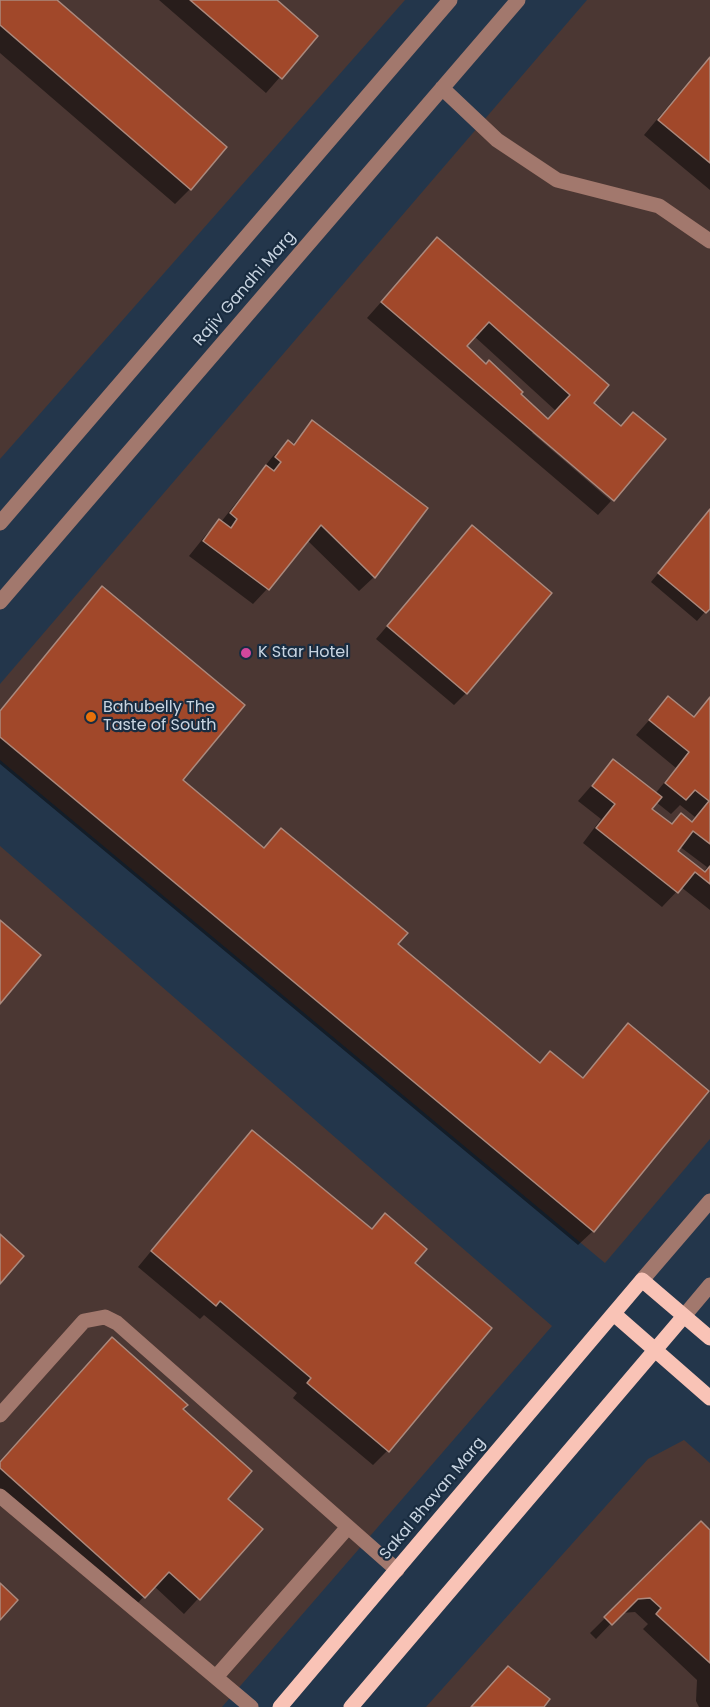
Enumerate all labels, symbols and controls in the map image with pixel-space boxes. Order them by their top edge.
street label: Rajiv Gandhi Marg [190,228,300,350]
place label: K Star Hotel [258,643,349,663]
marker: K Star Hotel [239,646,253,660]
place label: Bahubelly The Taste of South [103,698,217,736]
marker: Bahubelly The Taste of South [84,710,98,724]
street label: Sakal Bhavan Marg [376,1434,490,1564]

